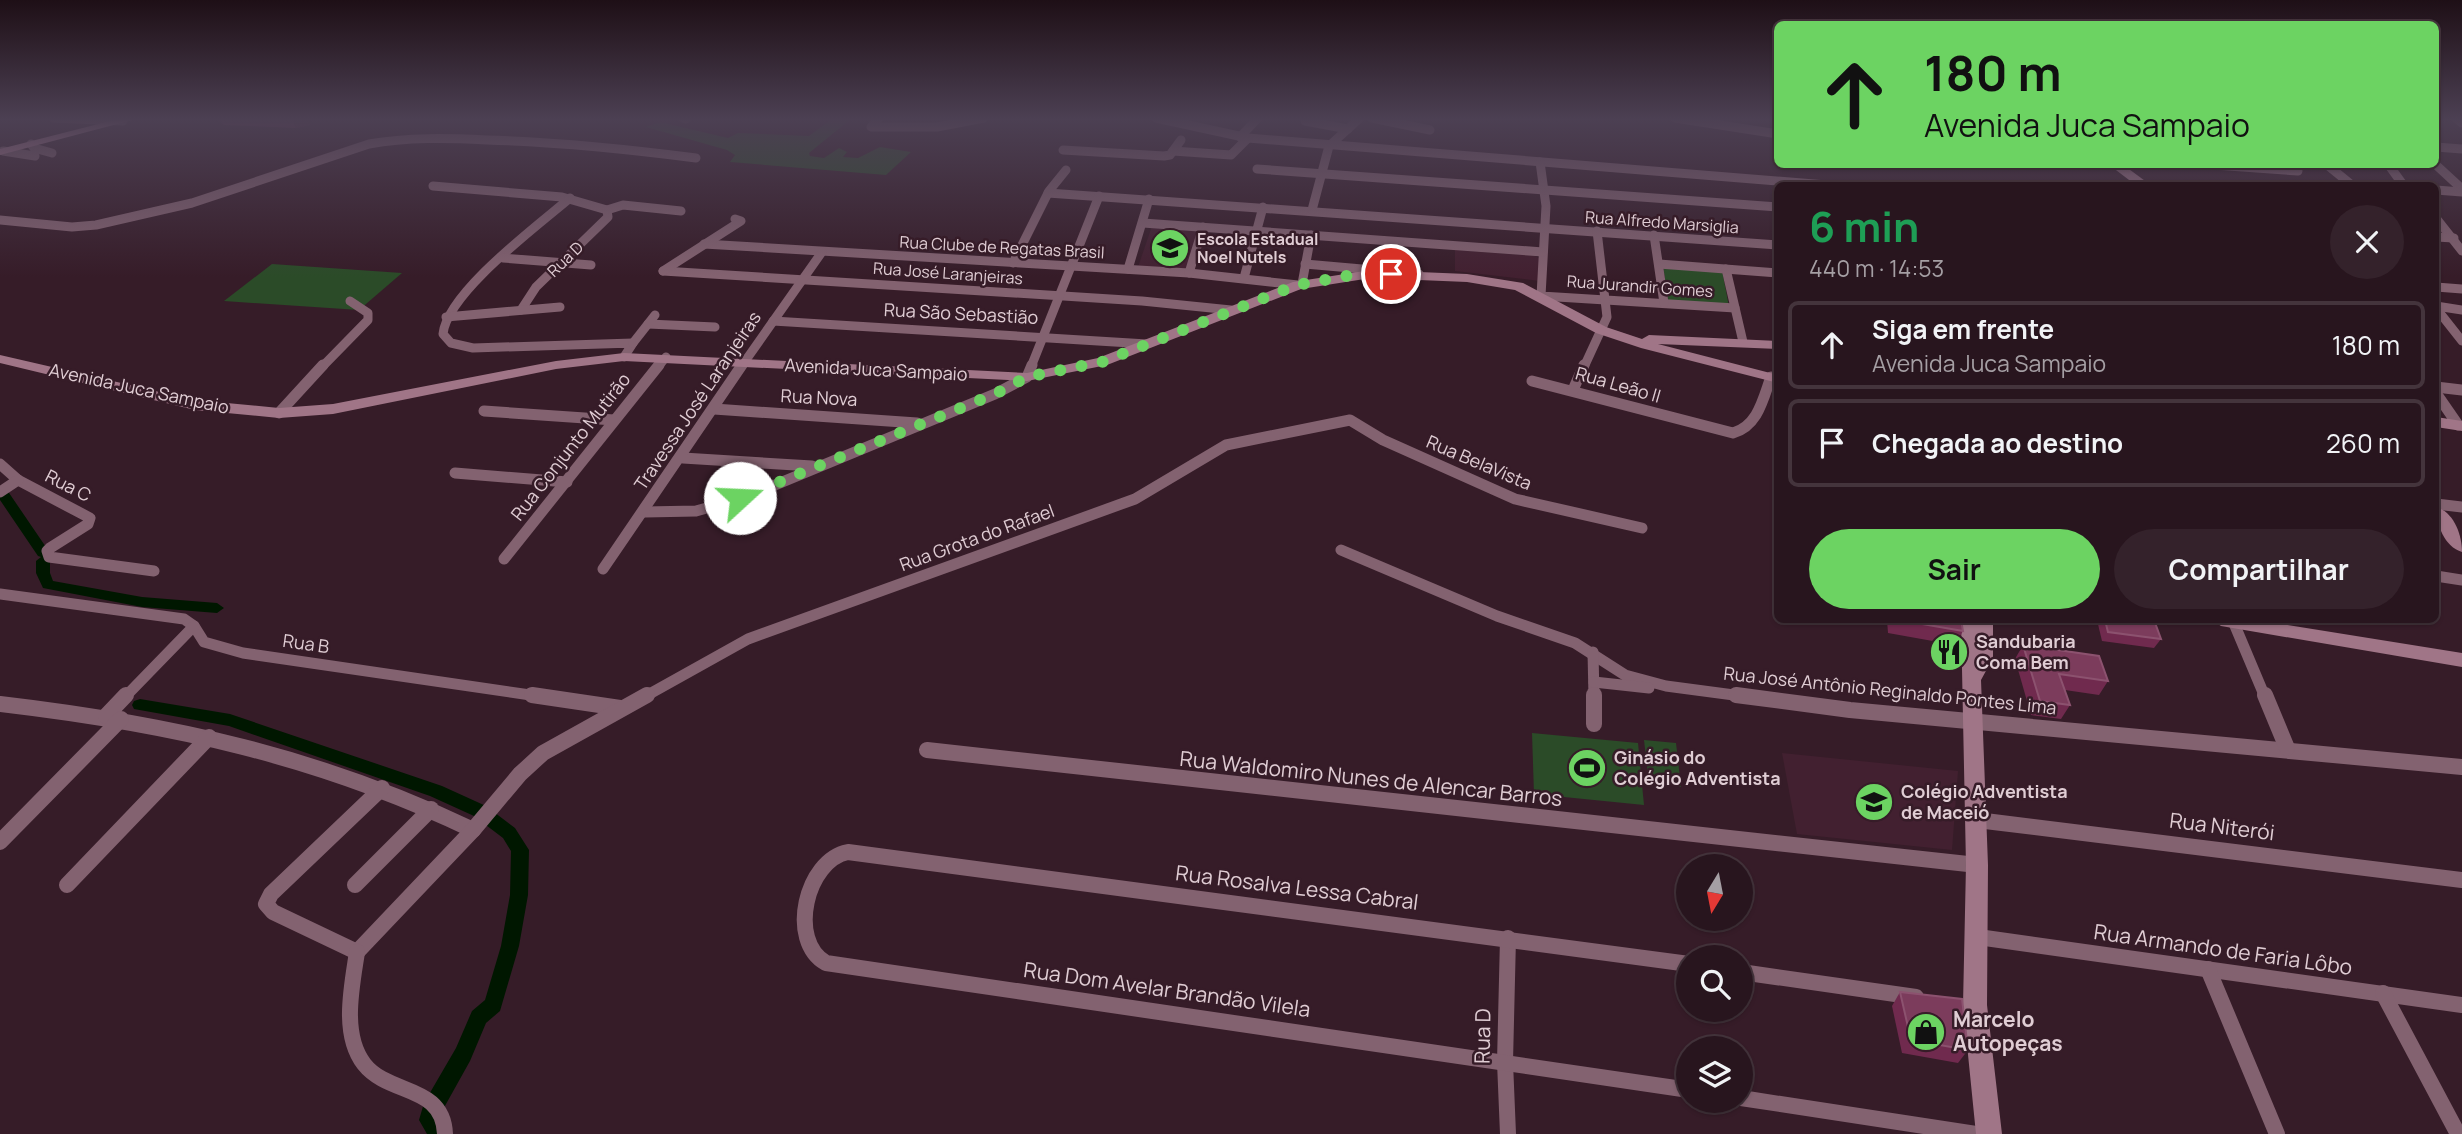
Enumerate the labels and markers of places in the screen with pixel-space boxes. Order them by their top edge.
school or university icon: Escola Estadual Noel Nutels [1149,227,1191,269]
place label: Escola Estadual Noel Nutels [1197,228,1319,268]
pin [1361,244,1421,304]
place label: Sandubaria Coma Bem [1976,629,2076,674]
restaurant icon: Sandubaria Coma Bem [1928,631,1970,673]
place label: Ginásio do Colégio Adventista [1614,745,1781,790]
sports icon: Ginásio do Colégio Adventista [1566,747,1608,789]
place label: Colégio Adventista de Maceió [1901,779,2068,824]
school or university icon: Colégio Adventista de Maceió [1853,781,1895,823]
place label: Marcelo Autopeças [1953,1005,2063,1057]
shop icon: Marcelo Autopeças [1905,1011,1947,1053]

